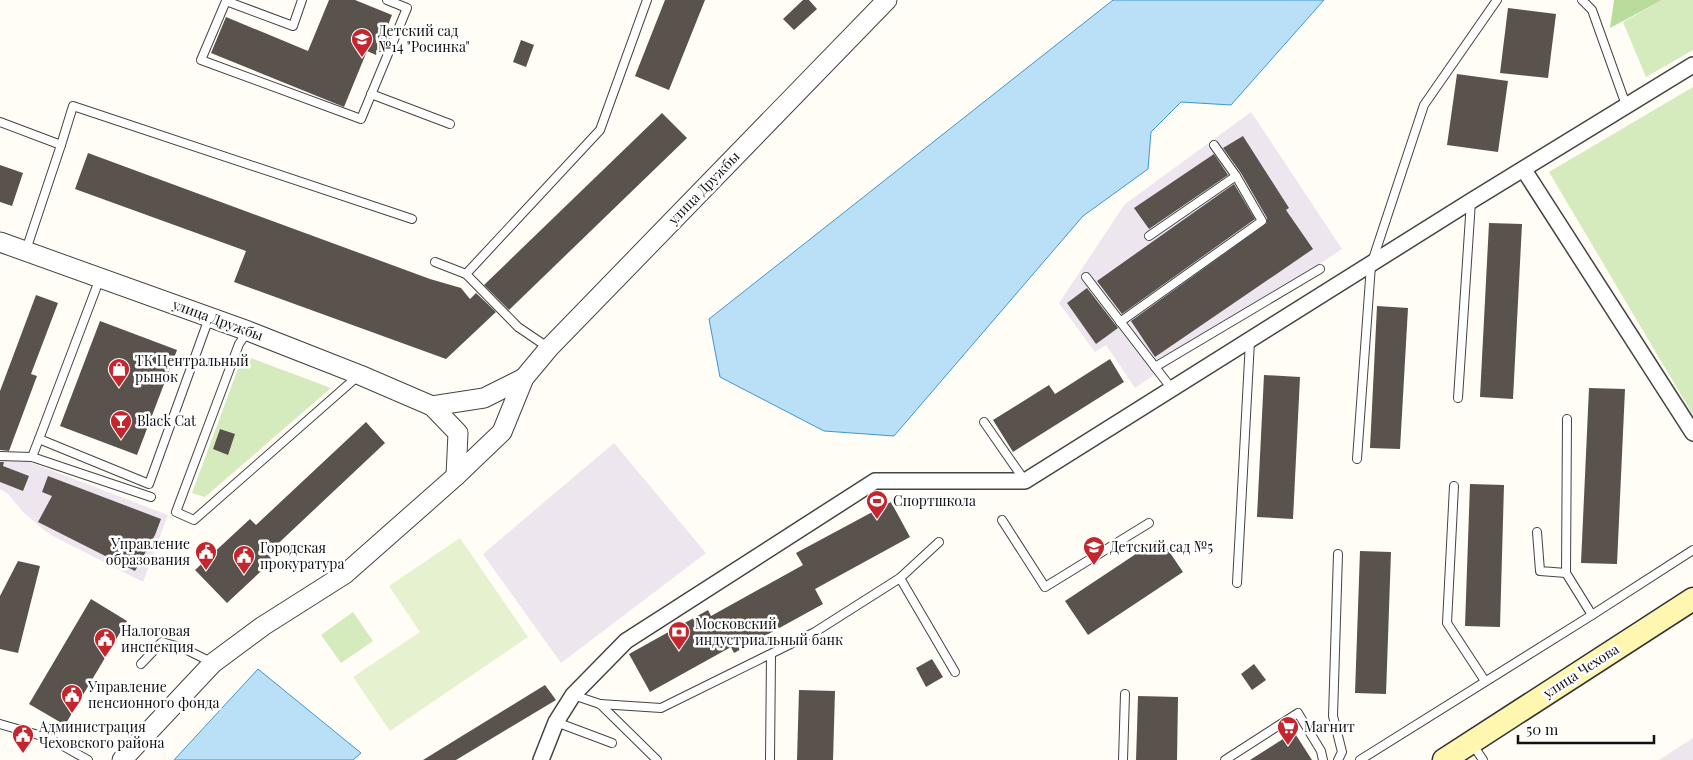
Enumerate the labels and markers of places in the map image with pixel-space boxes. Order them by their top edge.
place label: Детский сад №14 "Росинка" [378,21,470,56]
school or university icon: Детский сад №14 "Росинка" [350,27,374,58]
place label: ТК Центральный рынок [135,351,249,386]
shop icon: ТК Центральный рынок [107,357,131,388]
bar icon: Black Cat [109,409,133,440]
place label: Black Cat [137,411,197,430]
sports icon: Спортшкола [865,489,889,520]
place label: Спортшкола [893,491,976,510]
place label: Управление образования [106,534,190,569]
school or university icon: Детский сад №5 [1082,535,1106,566]
place label: Детский сад №5 [1110,537,1213,556]
place label: Городская прокуратура [260,538,344,573]
public building icon: Управление образования [194,540,218,571]
public building icon: Городская прокуратура [232,544,256,575]
place label: Московский индустриальный банк [695,614,843,649]
bank icon: Московский индустриальный банк [667,620,691,651]
place label: Налоговая инспекция [121,621,194,656]
public building icon: Налоговая инспекция [93,627,117,658]
place label: Управление пенсионного фонда [87,677,220,712]
public building icon: Управление пенсионного фонда [60,683,84,714]
supermarket icon: Магнит [1276,715,1300,746]
place label: Администрация Чеховского района [38,717,164,752]
place label: Магнит [1304,717,1355,736]
public building icon: Администрация Чеховского района [11,723,35,754]

